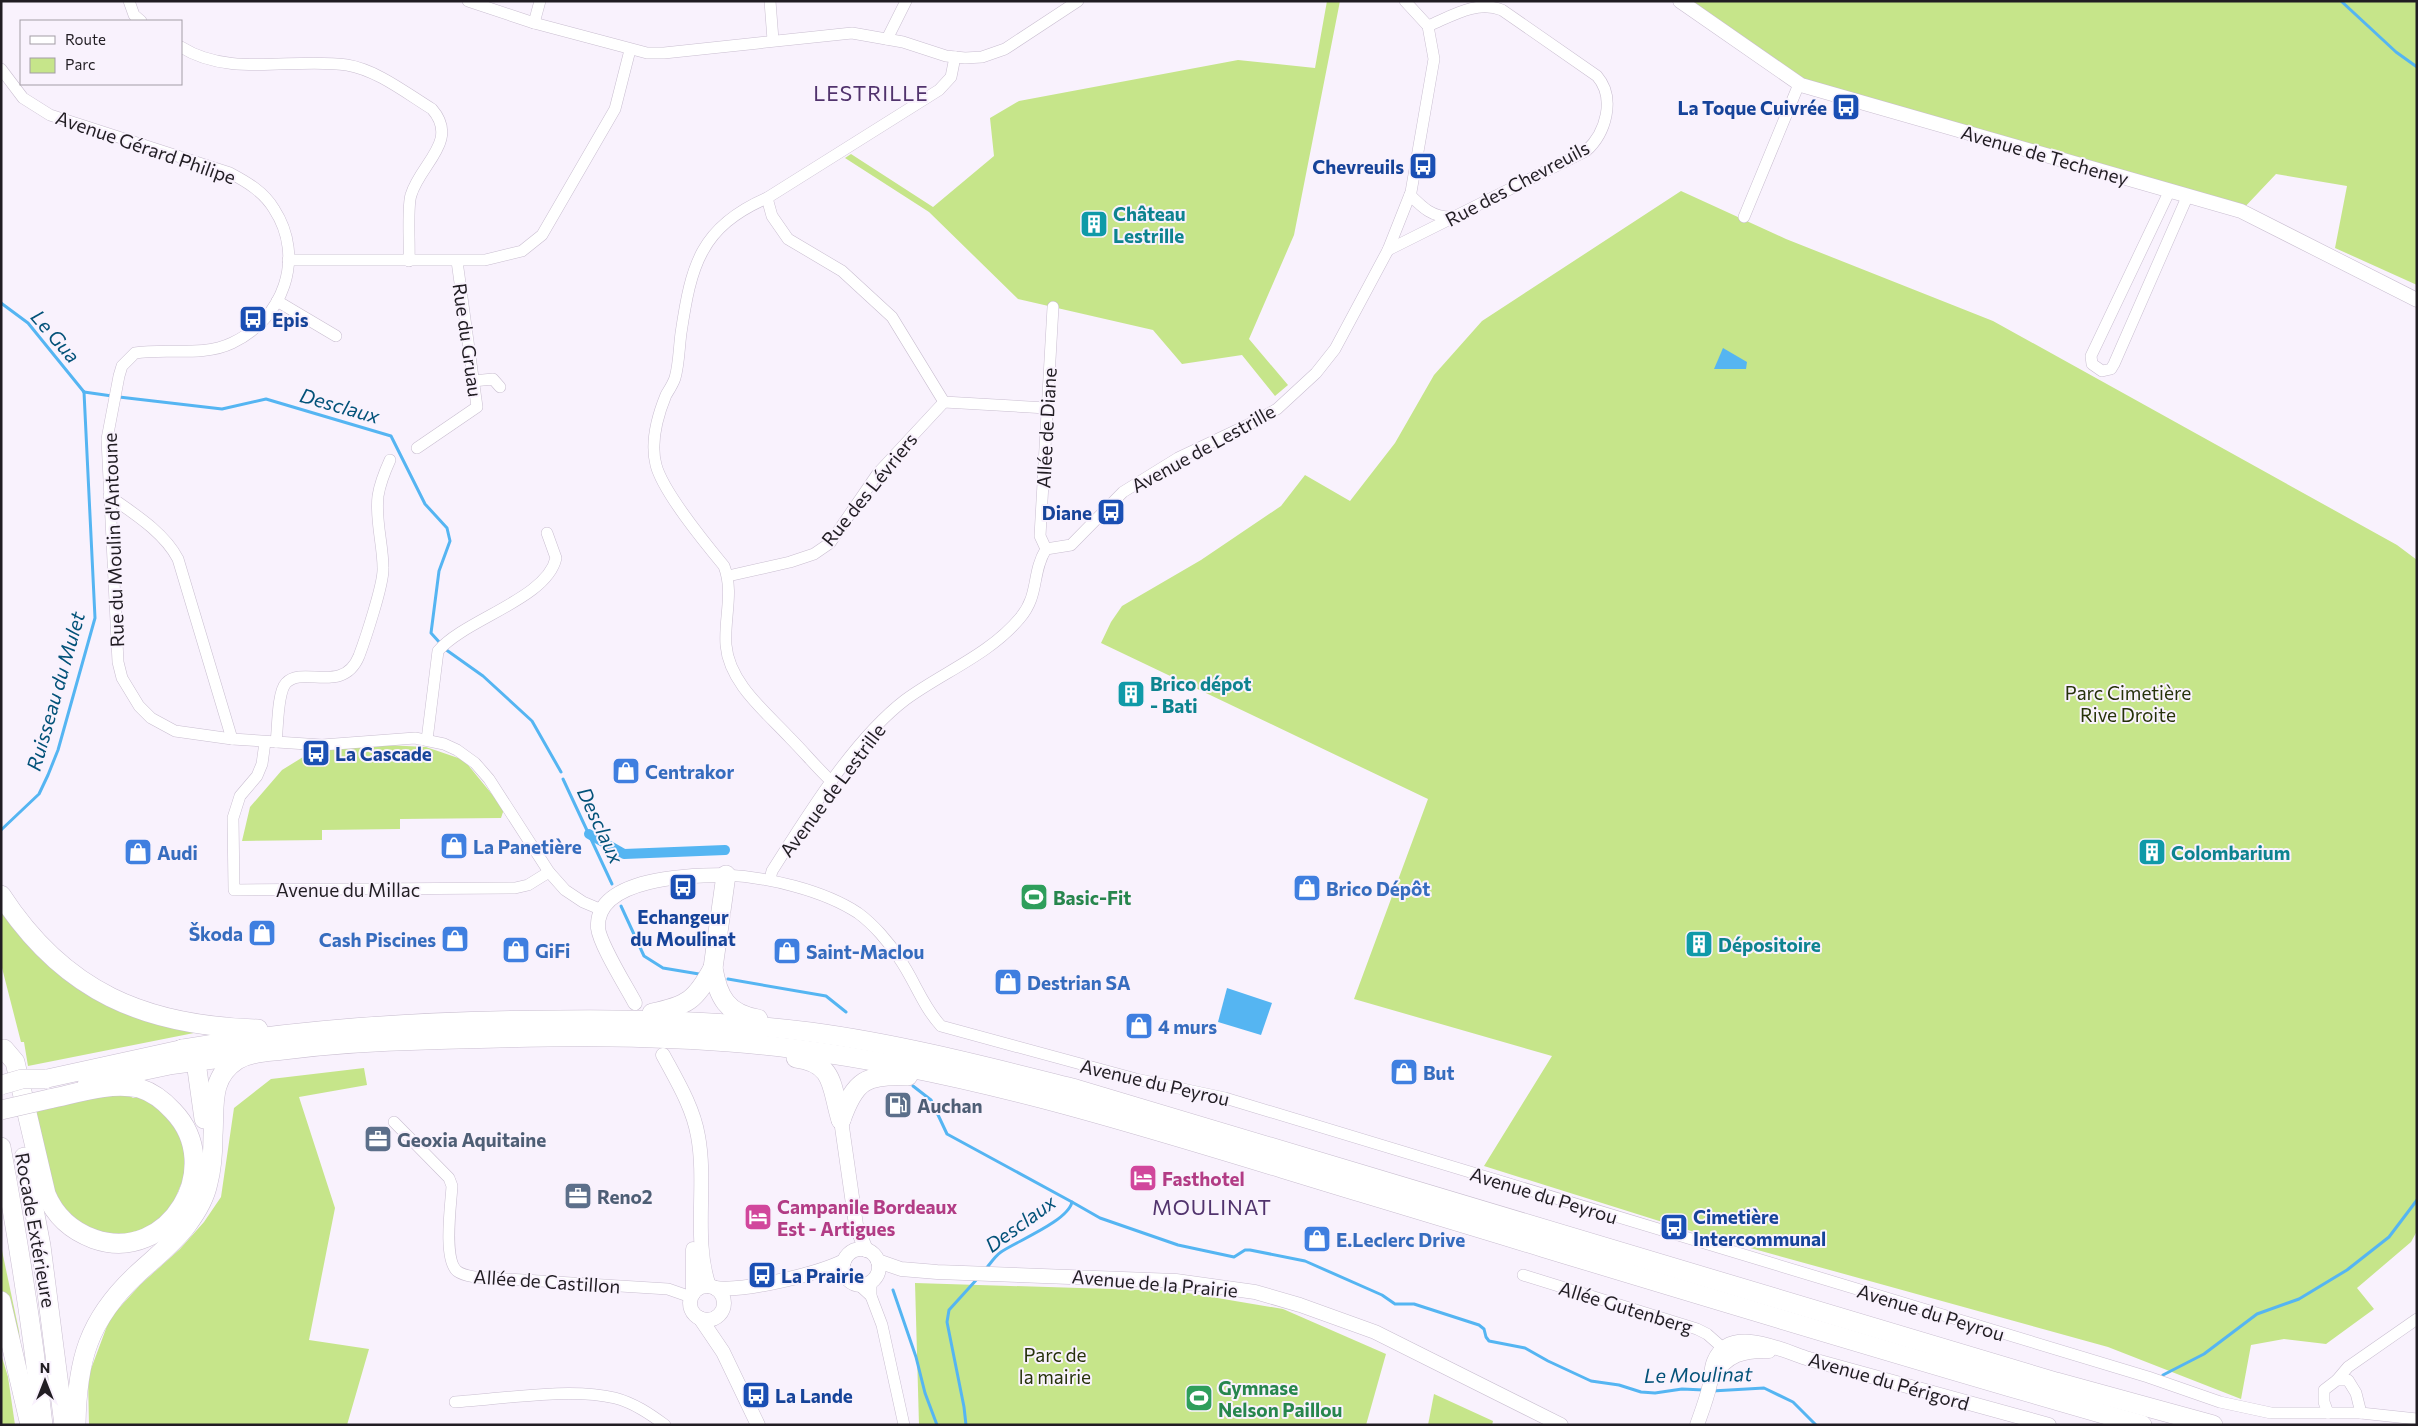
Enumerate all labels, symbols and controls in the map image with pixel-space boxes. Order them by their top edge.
legend [20,20,182,85]
text: Route [65,30,106,48]
text: Parc [65,55,95,73]
district label: LESTRILLE [813,80,929,105]
bus stop icon: La Toque Cuivrée [1831,92,1861,122]
place label: La Toque Cuivrée [1677,96,1827,119]
street label: Avenue Gérard Philipe [53,105,239,189]
street label: Avenue de Techeney [1959,120,2132,190]
street label: Rue des Chevreuils [1441,135,1593,231]
bus stop icon: Chevreuils [1408,151,1438,181]
place label: Chevreuils [1312,155,1404,178]
place label: Château Lestrille [1113,202,1186,247]
building icon: Château Lestrille [1079,209,1109,239]
street label: Rue du Gruau [449,282,487,398]
bus stop icon: Epis [238,304,268,334]
water label: Le Gua [27,305,85,367]
place label: Epis [272,308,309,331]
street label: Allée de Diane [1031,367,1061,489]
water label: Desclaux [297,382,383,428]
street label: Avenue de Lestrille [1127,399,1279,497]
street label: Rue des Lévriers [816,428,922,550]
street label: Rue du Moulin d'Antoune [98,432,128,648]
bus stop icon: Diane [1096,497,1126,527]
place label: Diane [1042,501,1092,524]
water label: Ruisseau du Mulet [21,608,89,773]
place label: Brico dépot - Bati [1150,672,1252,717]
building icon: Brico dépot - Bati [1116,679,1146,709]
park label: Parc Cimetière Rive Droite [2065,681,2191,726]
street label: Avenue de Lestrille [774,719,890,861]
bus stop icon: La Cascade [301,738,331,768]
place label: La Cascade [335,742,432,765]
shop icon: Centrakor [611,756,641,786]
place label: Centrakor [645,760,734,783]
water label: Desclaux [573,783,629,867]
shop icon: La Panetière [439,831,469,861]
place label: La Panetière [473,835,582,858]
shop icon: Audi [123,837,153,867]
building icon: Colombarium [2137,837,2167,867]
place label: Audi [157,841,198,864]
place label: Colombarium [2171,841,2290,864]
bus stop icon: Echangeur du Moulinat [668,872,698,902]
shop icon: Brico Dépôt [1292,873,1322,903]
place label: Brico Dépôt [1326,877,1430,900]
street label: Avenue du Millac [276,878,420,901]
sports icon: Basic-Fit [1019,882,1049,912]
place label: Basic-Fit [1053,886,1131,909]
place label: Echangeur du Moulinat [630,905,736,950]
shop icon: Škoda [247,918,277,948]
place label: Škoda [189,922,243,945]
shop icon: Cash Piscines [440,924,470,954]
place label: Cash Piscines [319,928,436,951]
building icon: Dépositoire [1684,929,1714,959]
place label: Dépositoire [1718,933,1821,956]
shop icon: GiFi [501,935,531,965]
shop icon: Saint-Maclou [772,936,802,966]
place label: GiFi [535,939,570,962]
place label: Saint-Maclou [806,940,924,963]
shop icon: Destrian SA [993,967,1023,997]
place label: Destrian SA [1027,971,1131,994]
shop icon: 4 murs [1124,1011,1154,1041]
place label: 4 murs [1158,1015,1217,1038]
street label: Avenue du Peyrou [1078,1054,1232,1110]
shop icon: But [1389,1057,1419,1087]
place label: But [1423,1061,1454,1084]
fuel station icon: Auchan [883,1090,913,1120]
place label: Auchan [917,1094,983,1117]
office icon: Geoxia Aquitaine [363,1124,393,1154]
place label: Geoxia Aquitaine [397,1128,546,1151]
street label: Rocade Extérieure [11,1151,61,1309]
street label: Avenue du Peyrou [1468,1162,1620,1228]
hotel icon: Fasthotel [1128,1163,1158,1193]
place label: Fasthotel [1162,1167,1245,1190]
office icon: Reno2 [563,1181,593,1211]
place label: Reno2 [597,1185,653,1208]
water label: Desclaux [980,1189,1060,1257]
district label: MOULINAT [1152,1194,1272,1219]
place label: Campanile Bordeaux Est - Artigues [777,1195,957,1240]
hotel icon: Campanile Bordeaux Est - Artigues [743,1202,773,1232]
place label: Cimetière Intercommunal [1693,1205,1826,1250]
bus stop icon: Cimetière Intercommunal [1659,1212,1689,1242]
shop icon: E.Leclerc Drive [1302,1224,1332,1254]
place label: E.Leclerc Drive [1336,1228,1465,1251]
bus stop icon: La Prairie [747,1260,777,1290]
street label: Allée de Castillon [473,1264,621,1298]
place label: La Prairie [781,1264,864,1287]
street label: Avenue de la Prairie [1071,1264,1239,1302]
street label: Allée Gutenberg [1556,1276,1696,1338]
street label: Avenue du Peyrou [1855,1279,2007,1345]
park label: Parc de la mairie [1019,1343,1091,1388]
street label: Avenue du Périgord [1806,1347,1972,1415]
north arrow [20,1356,70,1406]
text: N [40,1359,50,1376]
water label: Le Moulinat [1644,1361,1753,1387]
place label: Gymnase Nelson Paillou [1218,1376,1342,1421]
bus stop icon: La Lande [741,1380,771,1410]
sports icon: Gymnase Nelson Paillou [1184,1383,1214,1413]
place label: La Lande [775,1384,853,1407]

